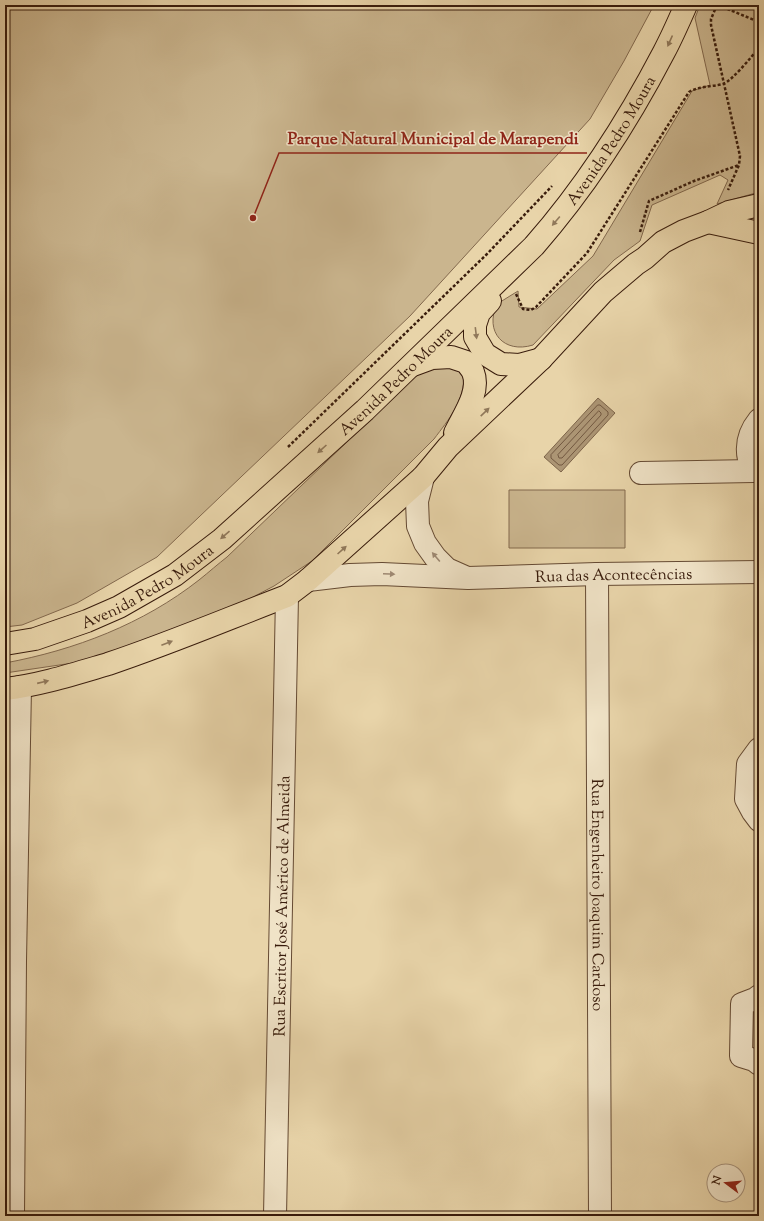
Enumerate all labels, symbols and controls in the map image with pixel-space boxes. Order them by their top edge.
one-way arrow [667,35,673,46]
street label: Avenida Pedro Moura [562,72,663,211]
callout: Parque Natural Municipal de Marapendi [279,124,587,153]
text: Parque Natural Municipal de Marapendi [287,128,579,152]
one-way arrow [551,216,560,227]
street label: Avenida Pedro Moura [335,321,459,442]
one-way arrow [473,327,479,339]
one-way arrow [480,407,491,416]
one-way arrow [317,444,327,453]
one-way arrow [220,531,231,540]
street label: Avenida Pedro Moura [78,540,220,636]
one-way arrow [337,546,347,555]
one-way arrow [432,552,441,562]
street label: Rua das Acontecências [535,564,692,590]
one-way arrow [383,571,396,577]
one-way arrow [162,639,174,645]
one-way arrow [37,678,49,684]
street label: Rua Escritor José Américo de Almeida [269,775,298,1037]
street label: Rua Engenheiro Joaquim Cardoso [584,779,608,1012]
north arrow [706,1163,746,1203]
text: N [708,1174,726,1188]

